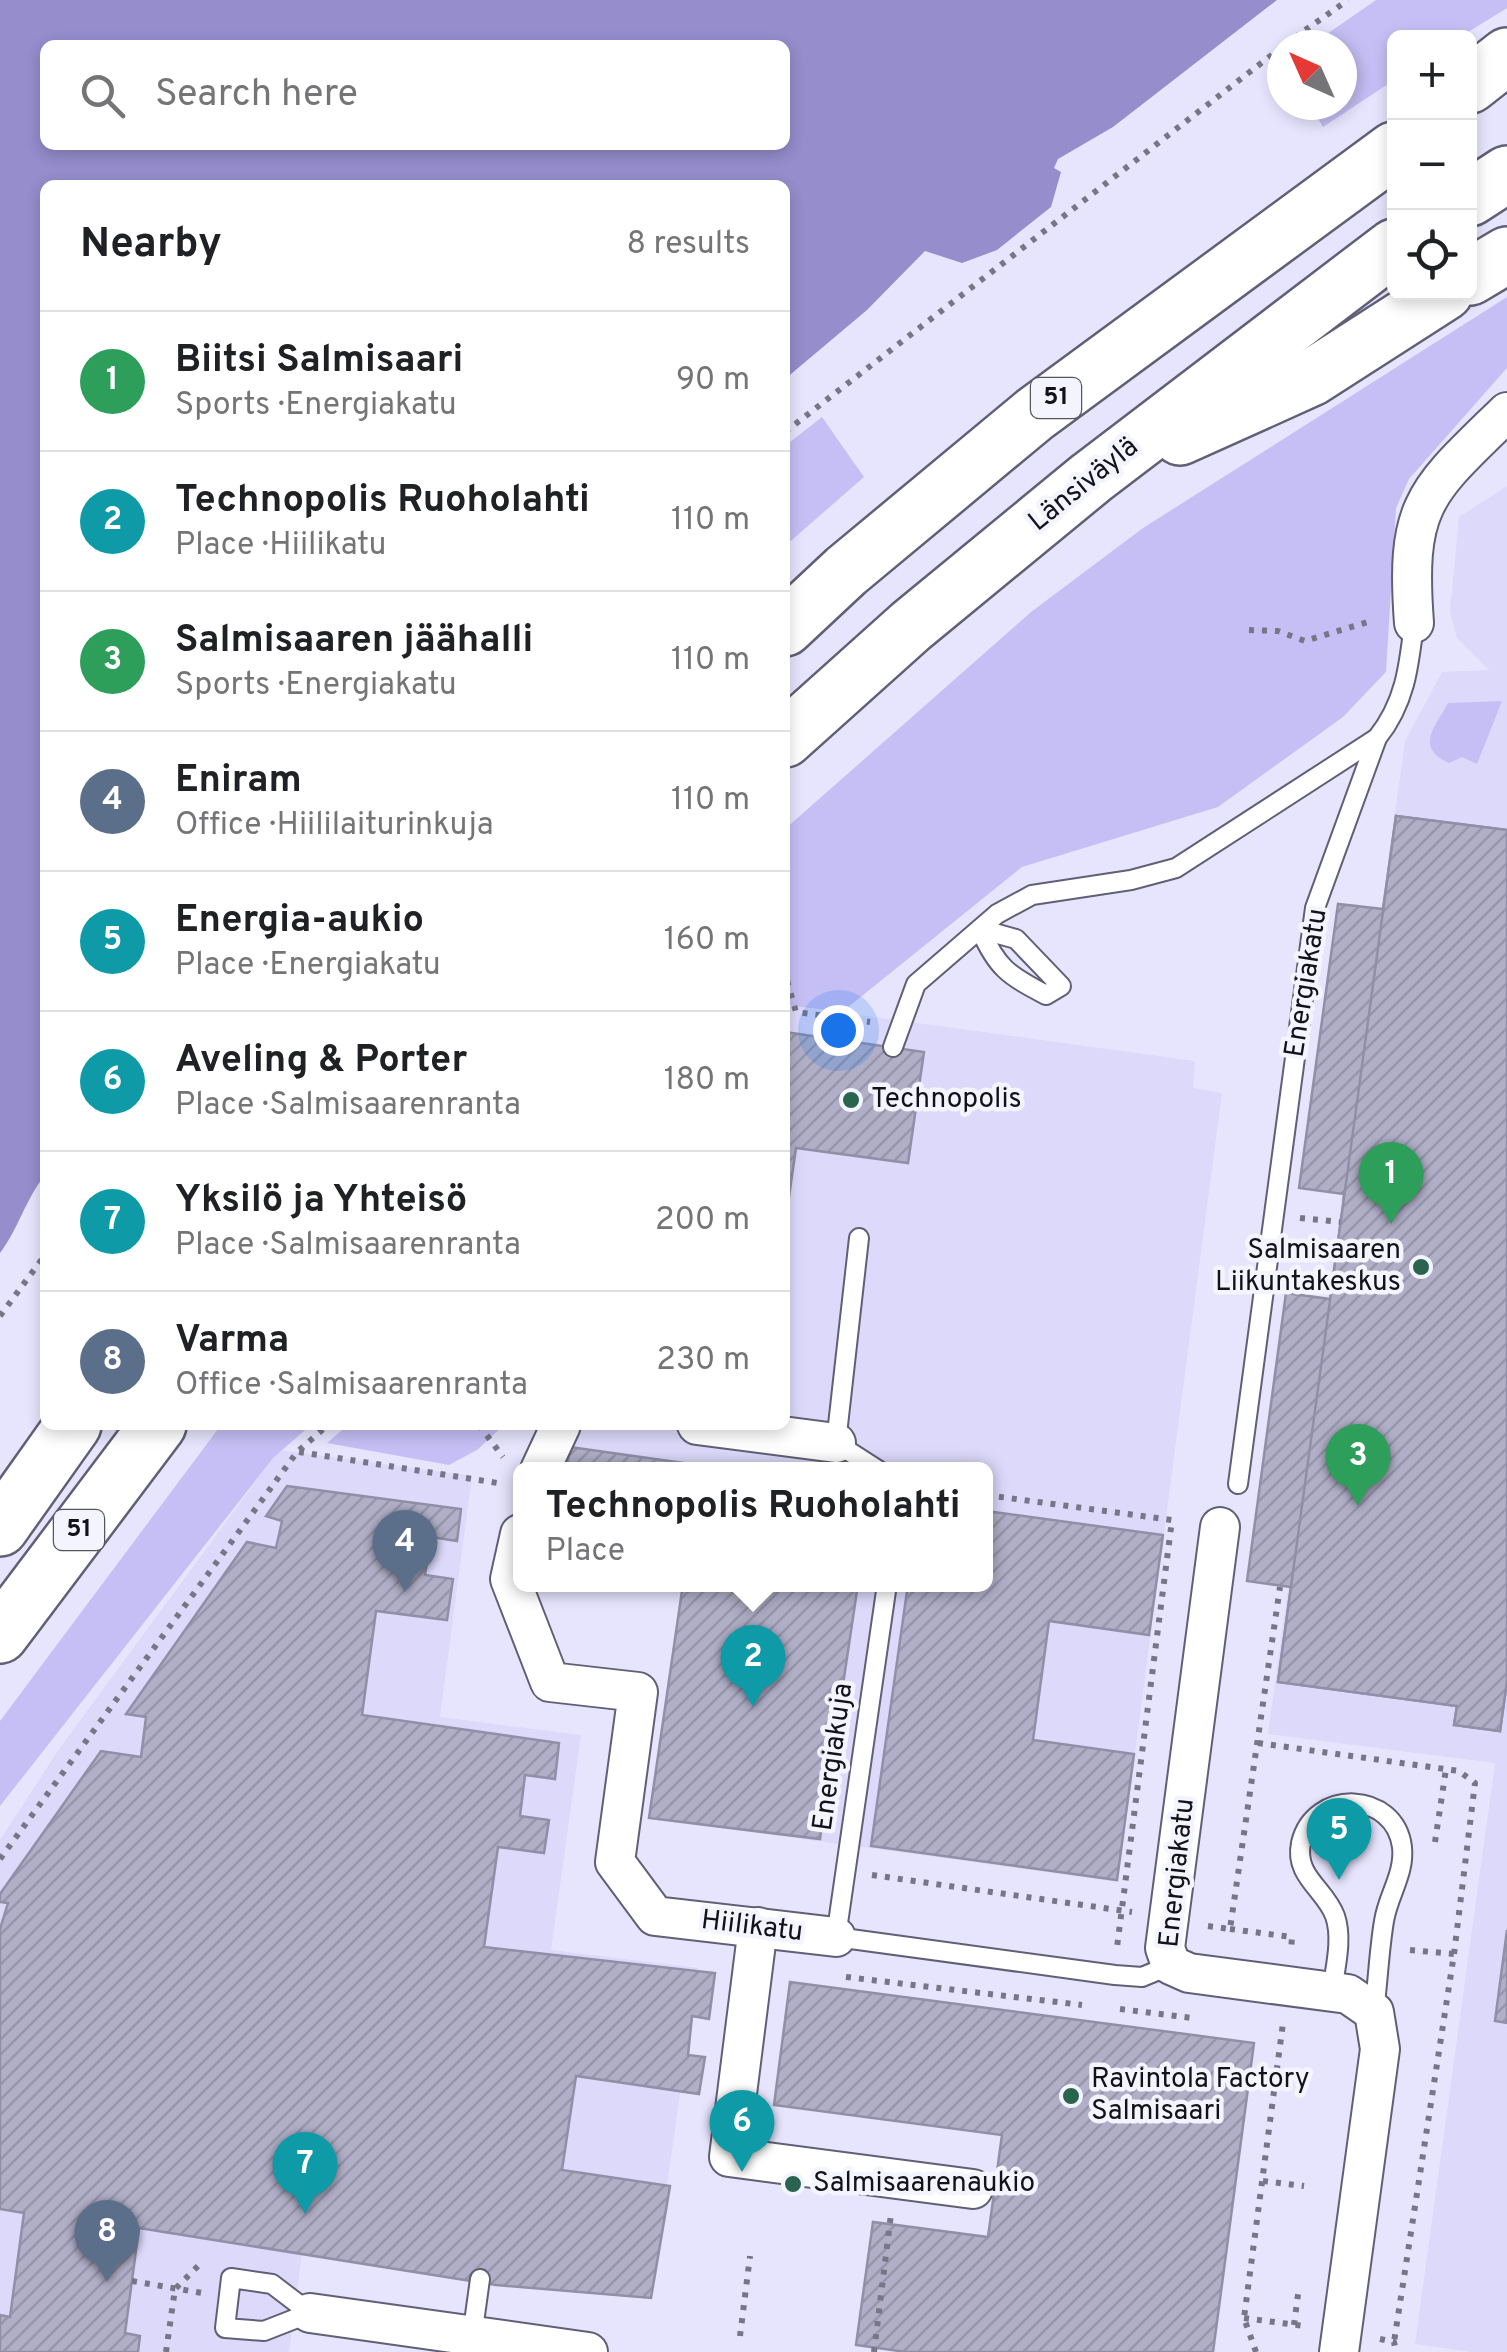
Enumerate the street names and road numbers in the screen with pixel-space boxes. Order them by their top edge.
road number: 51 [1031,378,1081,418]
street label: Länsiväylä [1022,430,1146,540]
street label: Energiakatu [1277,906,1337,1060]
road number: 51 [54,1510,104,1550]
street label: Energiakuja [806,1681,862,1833]
street label: Energiakatu [1152,1796,1204,1950]
street label: Hiilikatu [699,1903,805,1951]

